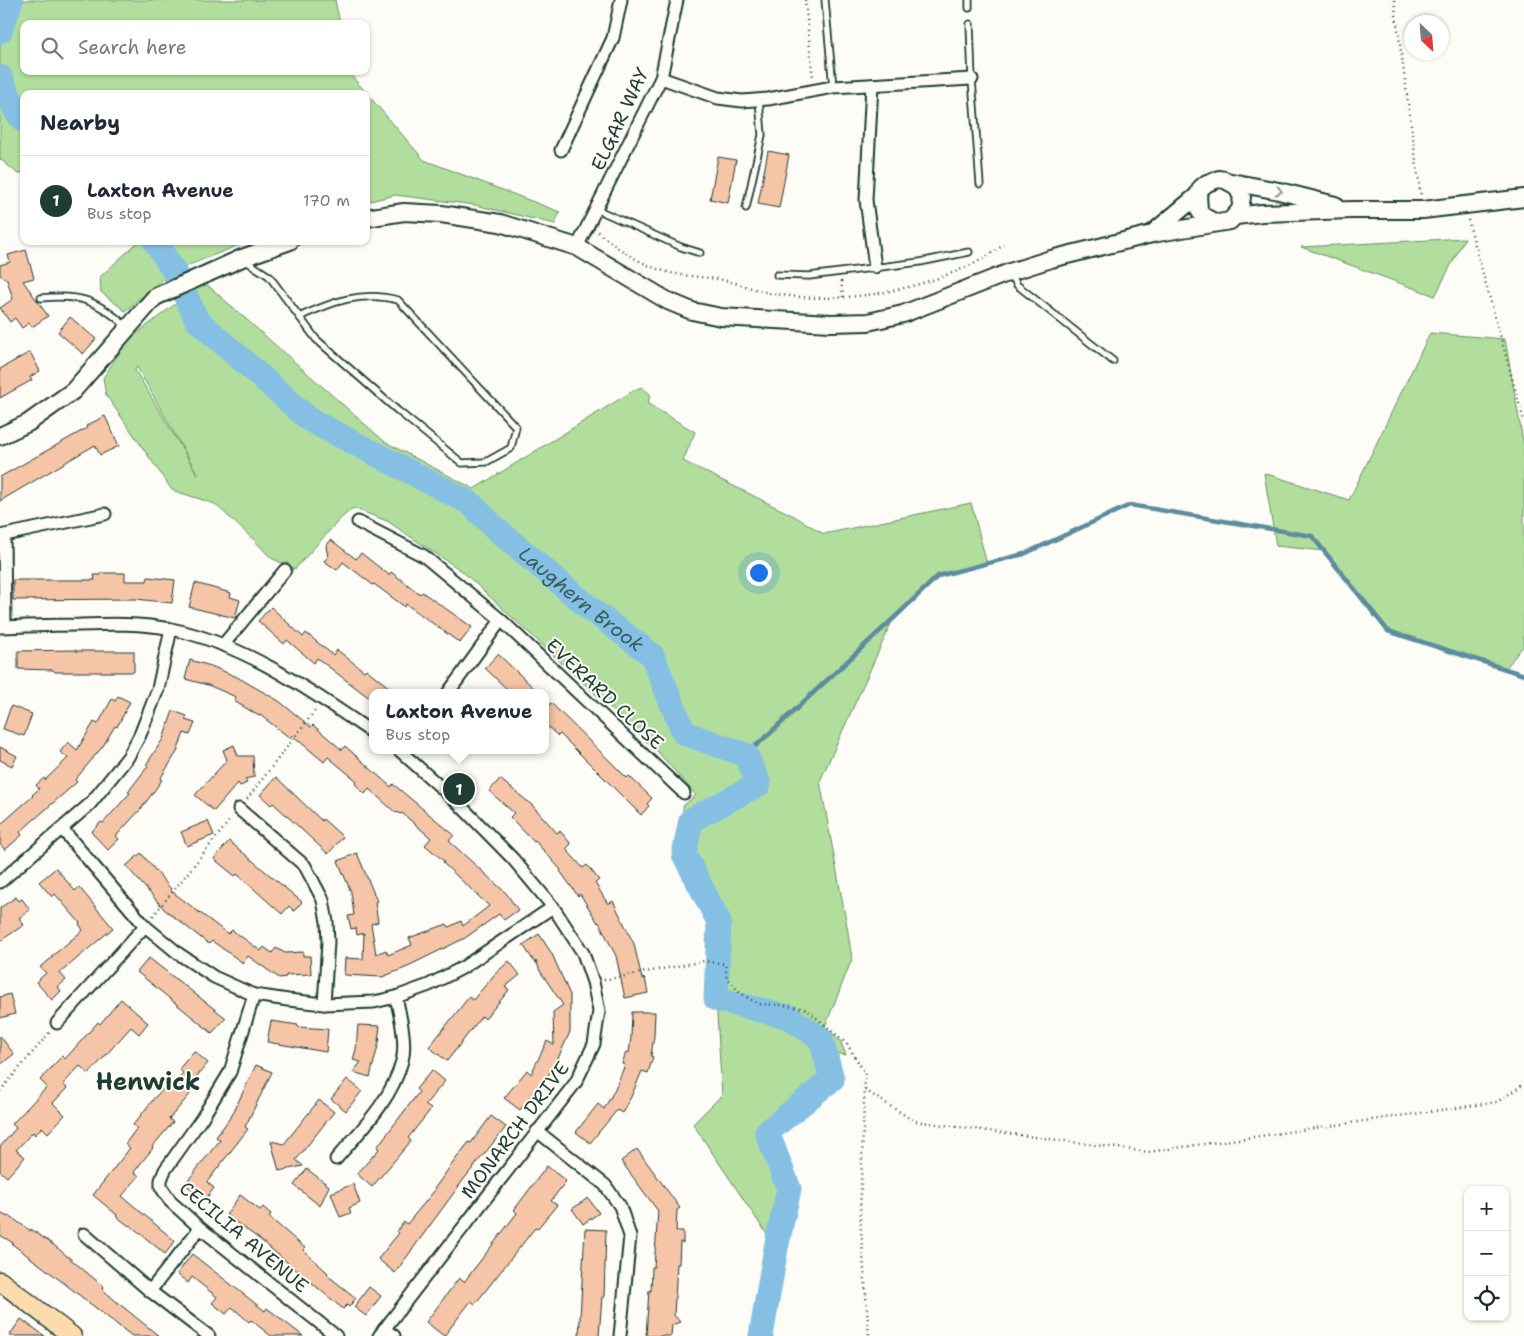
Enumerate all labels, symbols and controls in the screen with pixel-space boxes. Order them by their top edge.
north arrow [1404,15,1449,60]
search box [20,20,370,75]
icon: search [38,34,66,62]
text: Search here [78,35,187,60]
street label: ELGAR WAY [585,63,655,175]
text: Nearby [40,109,120,137]
text: Laxton Avenue [87,178,234,203]
one-way arrow [1274,185,1283,196]
text: 1 [52,190,60,211]
text: 170 m [303,190,350,211]
text: Bus stop [87,203,152,224]
water label: Laughern Brook [513,540,650,658]
your location [746,560,772,586]
street label: EVERARD CLOSE [541,633,669,755]
popup [369,689,549,754]
text: Laxton Avenue [386,699,532,724]
text: Bus stop [386,724,450,745]
pin: 1 [443,770,475,808]
street label: MONARCH DRIVE [455,1056,575,1204]
district label: Henwick [96,1066,200,1098]
street label: CECILIA AVENUE [174,1176,314,1298]
map controls [1464,1186,1509,1321]
button: + [1464,1186,1509,1231]
button: − [1464,1231,1509,1276]
button: locate [1464,1276,1509,1321]

